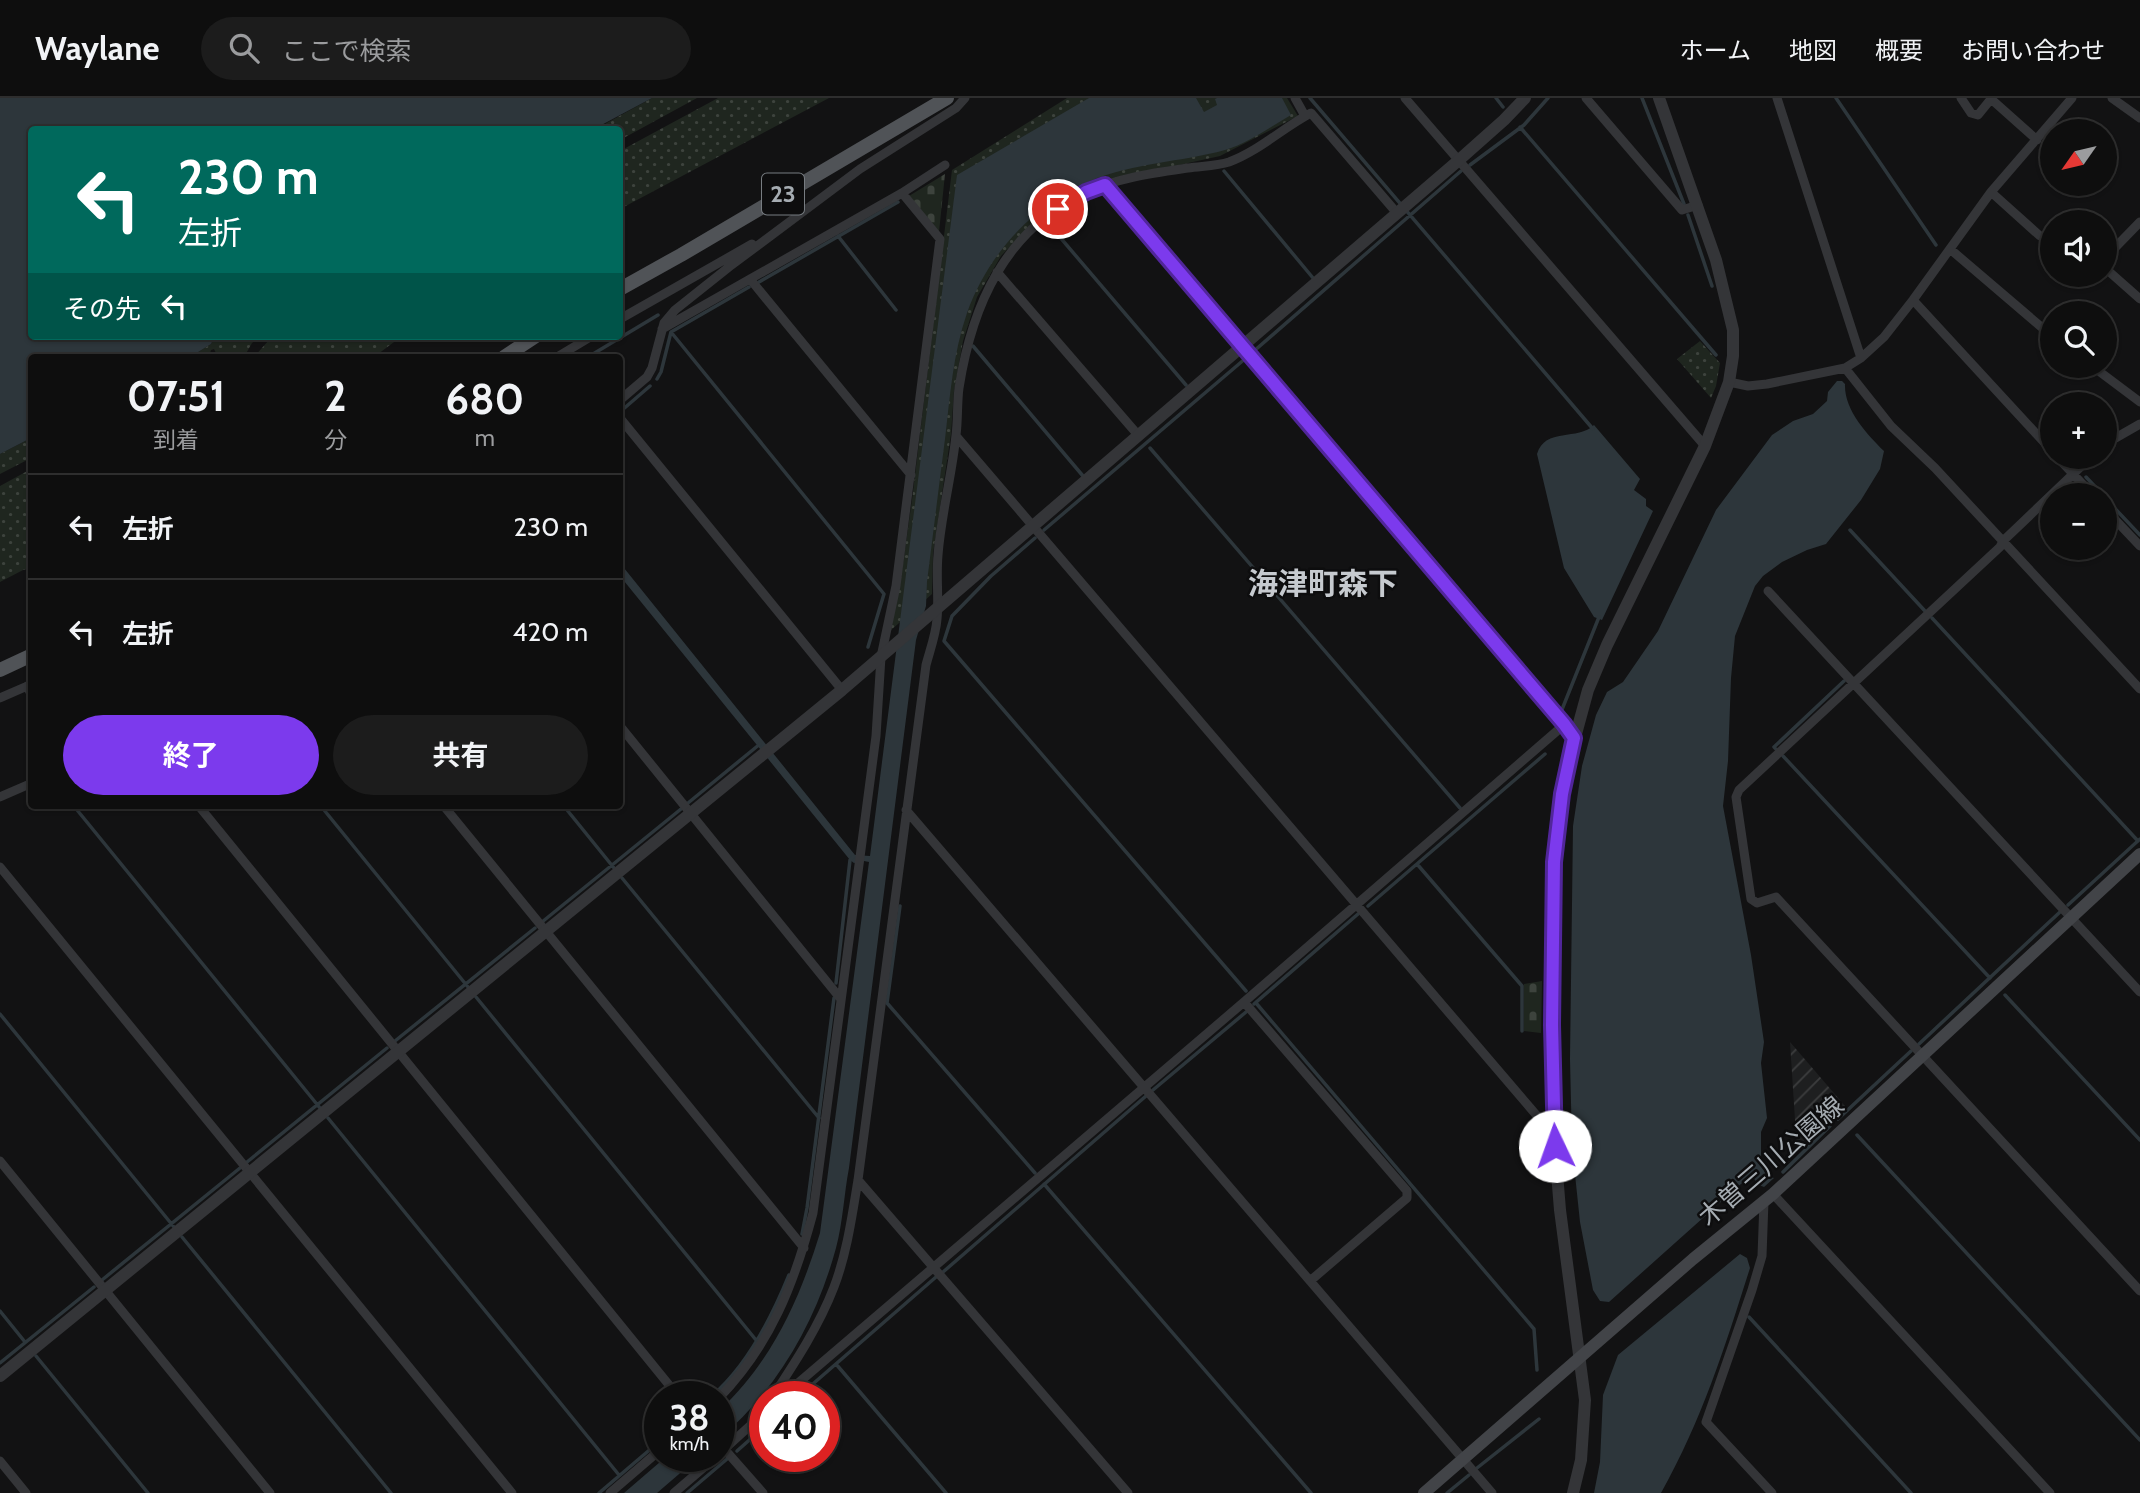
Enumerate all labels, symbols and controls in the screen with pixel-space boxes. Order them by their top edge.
search box [201,17,691,80]
text: Waylane [35,28,159,68]
icon: search [225,29,263,67]
text: ここで検索 [281,35,411,67]
text: ホーム [1680,36,1751,65]
text: 地図 [1789,36,1837,65]
text: 概要 [1875,36,1923,65]
text: お問い合わせ [1961,36,2105,65]
north arrow [2040,119,2118,196]
map controls [2040,119,2117,560]
text: 230 m [178,147,319,206]
icon: left [63,154,154,245]
road number: 23 [762,174,804,214]
pin [1028,179,1088,239]
icon: arrive [1039,190,1077,228]
button: sound [2040,210,2117,287]
text: 左折 [178,213,242,252]
icon: left [155,287,193,325]
text: その先 [63,293,141,325]
button: search [2040,301,2117,378]
text: 07:51 [127,370,225,422]
text: 2 [324,370,347,422]
text: 680 [446,373,524,425]
button: + [2040,392,2117,469]
text: m [475,424,495,452]
text: 到着 [153,426,199,454]
text: 分 [324,426,347,454]
button: − [2040,483,2117,560]
icon: left [63,508,101,546]
text: 230 m [514,511,588,543]
text: 左折 [122,513,174,545]
district label: 海津町森下 [1248,565,1398,602]
icon: left [63,613,101,651]
text: 420 m [513,616,588,648]
text: 左折 [122,618,174,650]
button: 終了 [63,715,319,795]
button: 共有 [333,715,588,795]
street label: 木曽三川公園線 [1692,1089,1850,1233]
position arrow [1518,1109,1592,1183]
speed limit sign: 40 [749,1381,840,1472]
text: 38 [669,1396,710,1439]
text: km/h [670,1433,709,1455]

